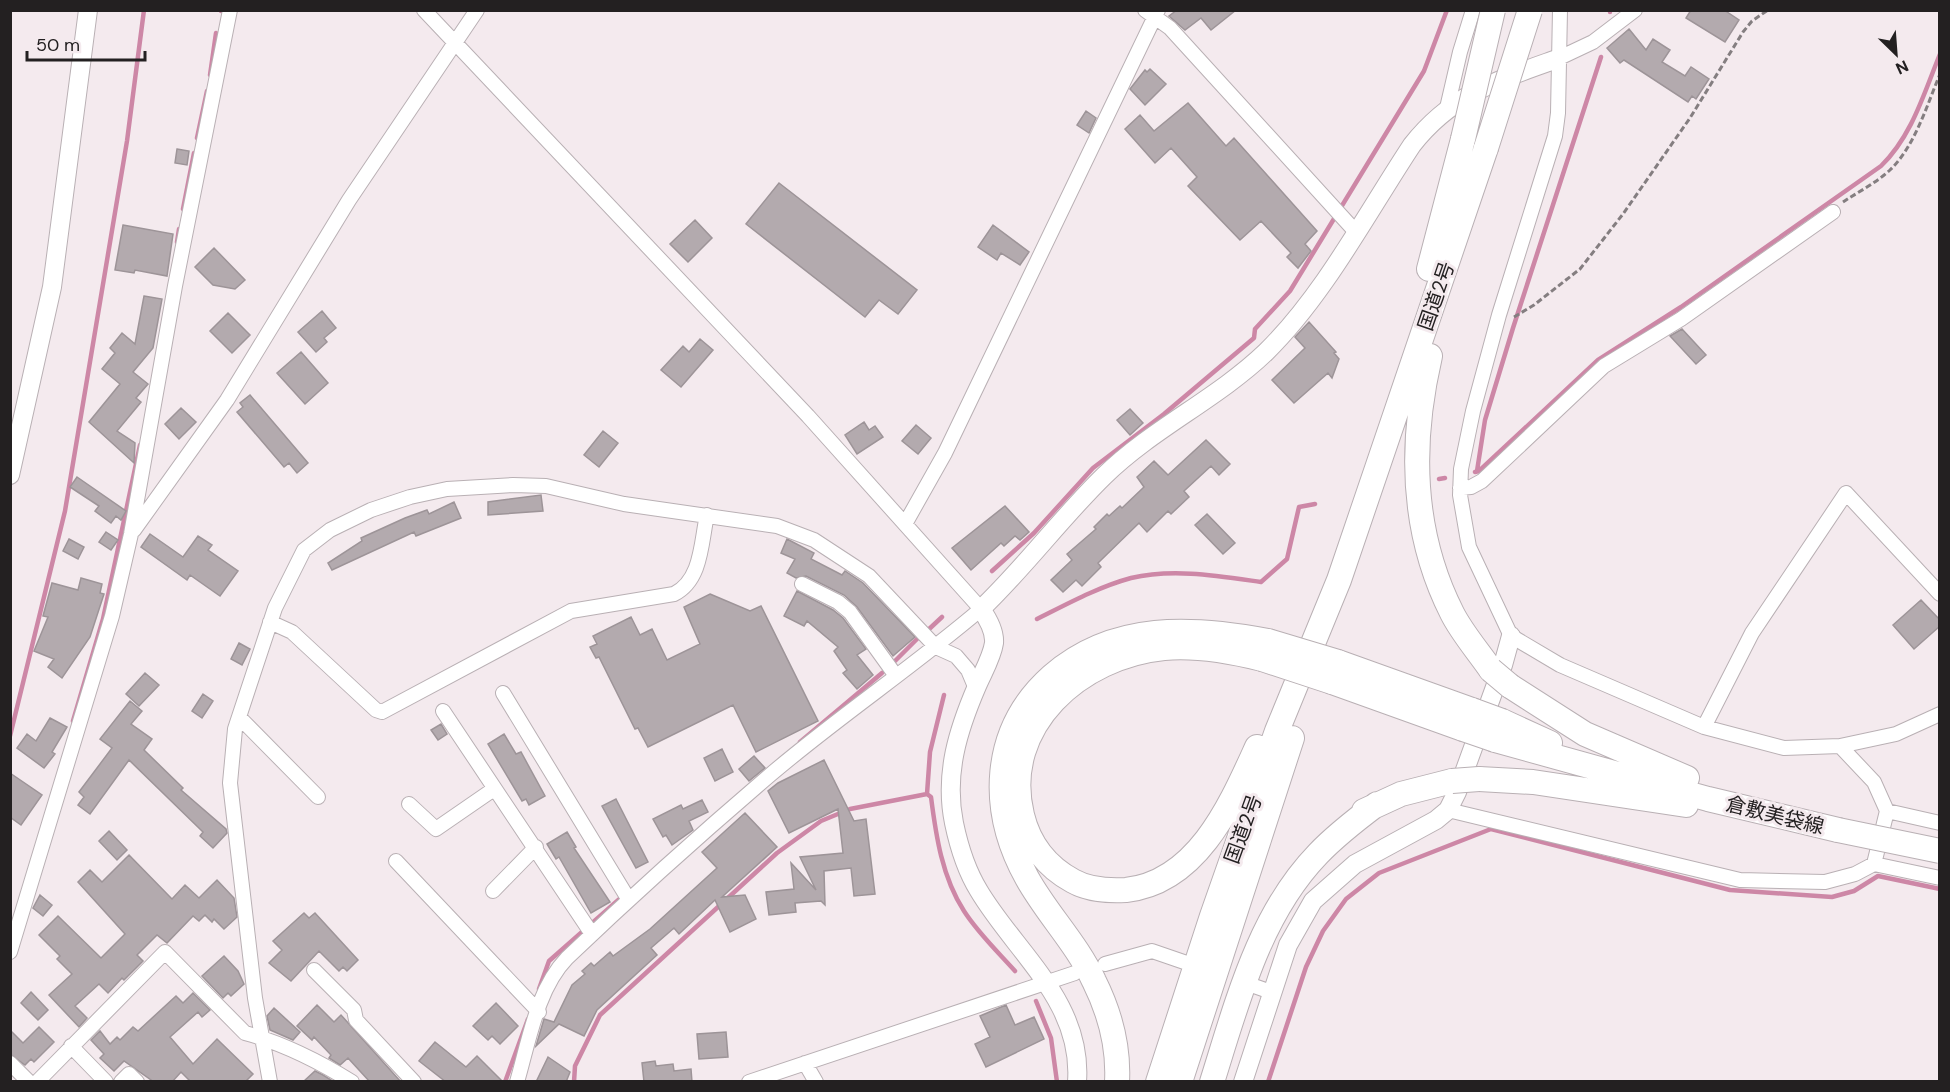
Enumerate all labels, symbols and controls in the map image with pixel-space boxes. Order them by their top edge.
scale bar [27,24,146,62]
north arrow [1866,24,1926,84]
text: 50 m [36,33,80,57]
text: N [1892,55,1912,79]
street label: 国道2号 [1412,258,1460,334]
street label: 倉敷美袋線 [1723,790,1827,840]
street label: 国道2号 [1219,791,1267,867]

